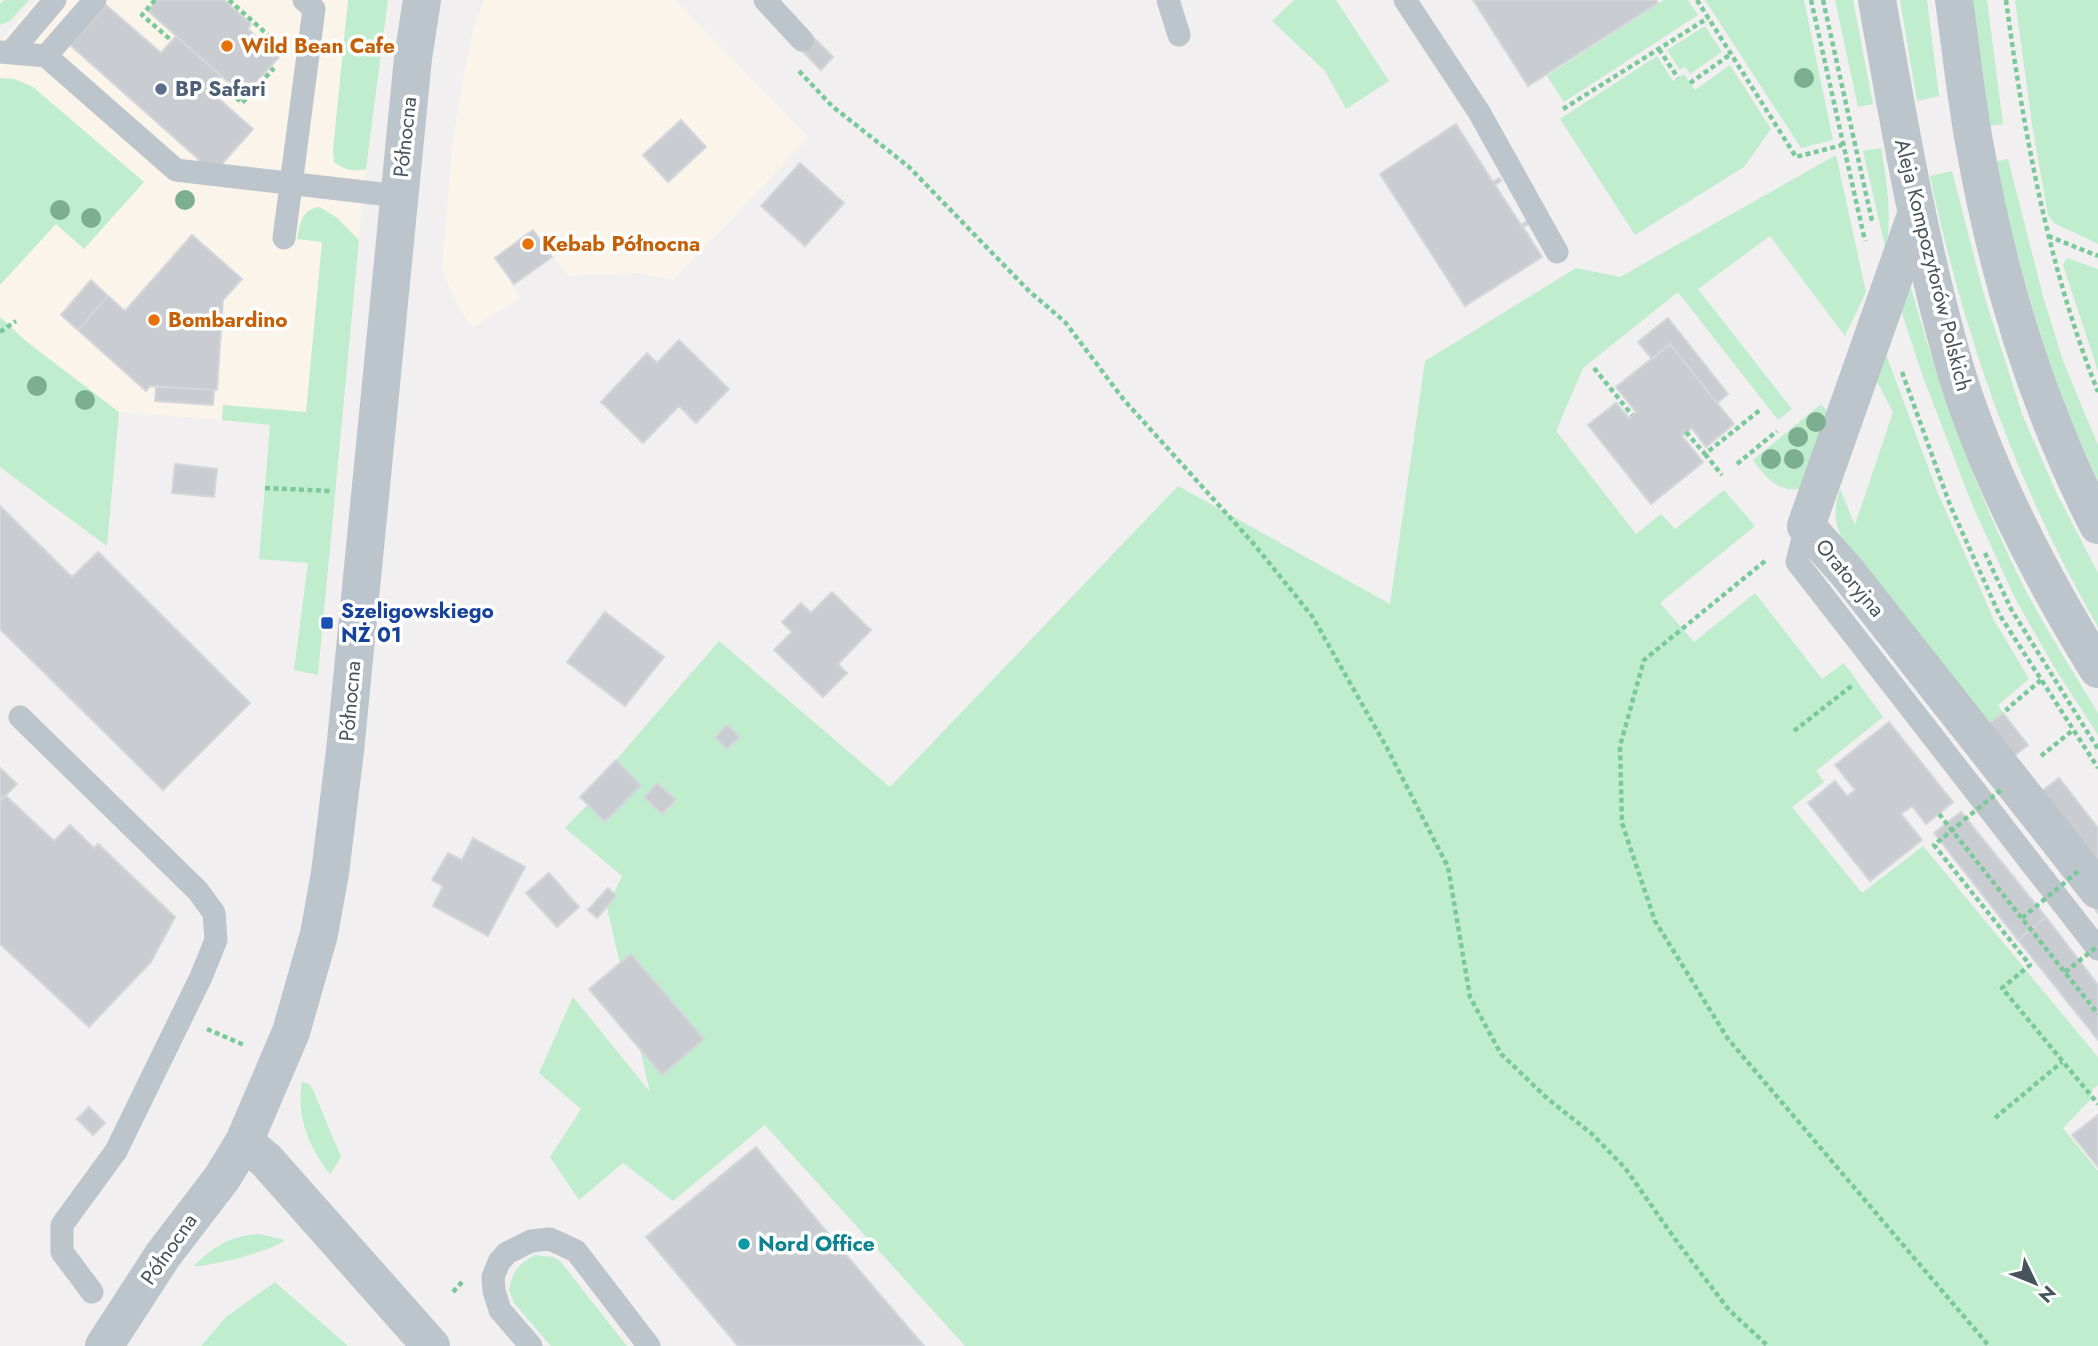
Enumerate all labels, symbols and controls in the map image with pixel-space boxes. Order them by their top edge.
place label: Wild Bean Cafe [241,31,395,61]
marker: Wild Bean Cafe [219,38,235,54]
place label: BP Safari [175,74,266,104]
marker: BP Safari [153,81,169,97]
street label: Północna [386,95,424,179]
street label: Aleja Kompozytorów Polskich [1887,136,1979,394]
place label: Kebab Północna [542,229,700,259]
marker: Kebab Północna [520,236,536,252]
place label: Bombardino [168,305,288,335]
marker: Bombardino [146,312,162,328]
street label: Oratoryjna [1808,532,1892,624]
place label: Szeligowskiego NŻ 01 [341,596,494,650]
marker: Szeligowskiego NŻ 01 [319,615,335,631]
street label: Północna [332,659,368,743]
street label: Północna [134,1207,204,1291]
place label: Nord Office [758,1229,875,1259]
marker: Nord Office [736,1236,752,1252]
north arrow [2000,1248,2070,1318]
text: N [2032,1280,2062,1309]

